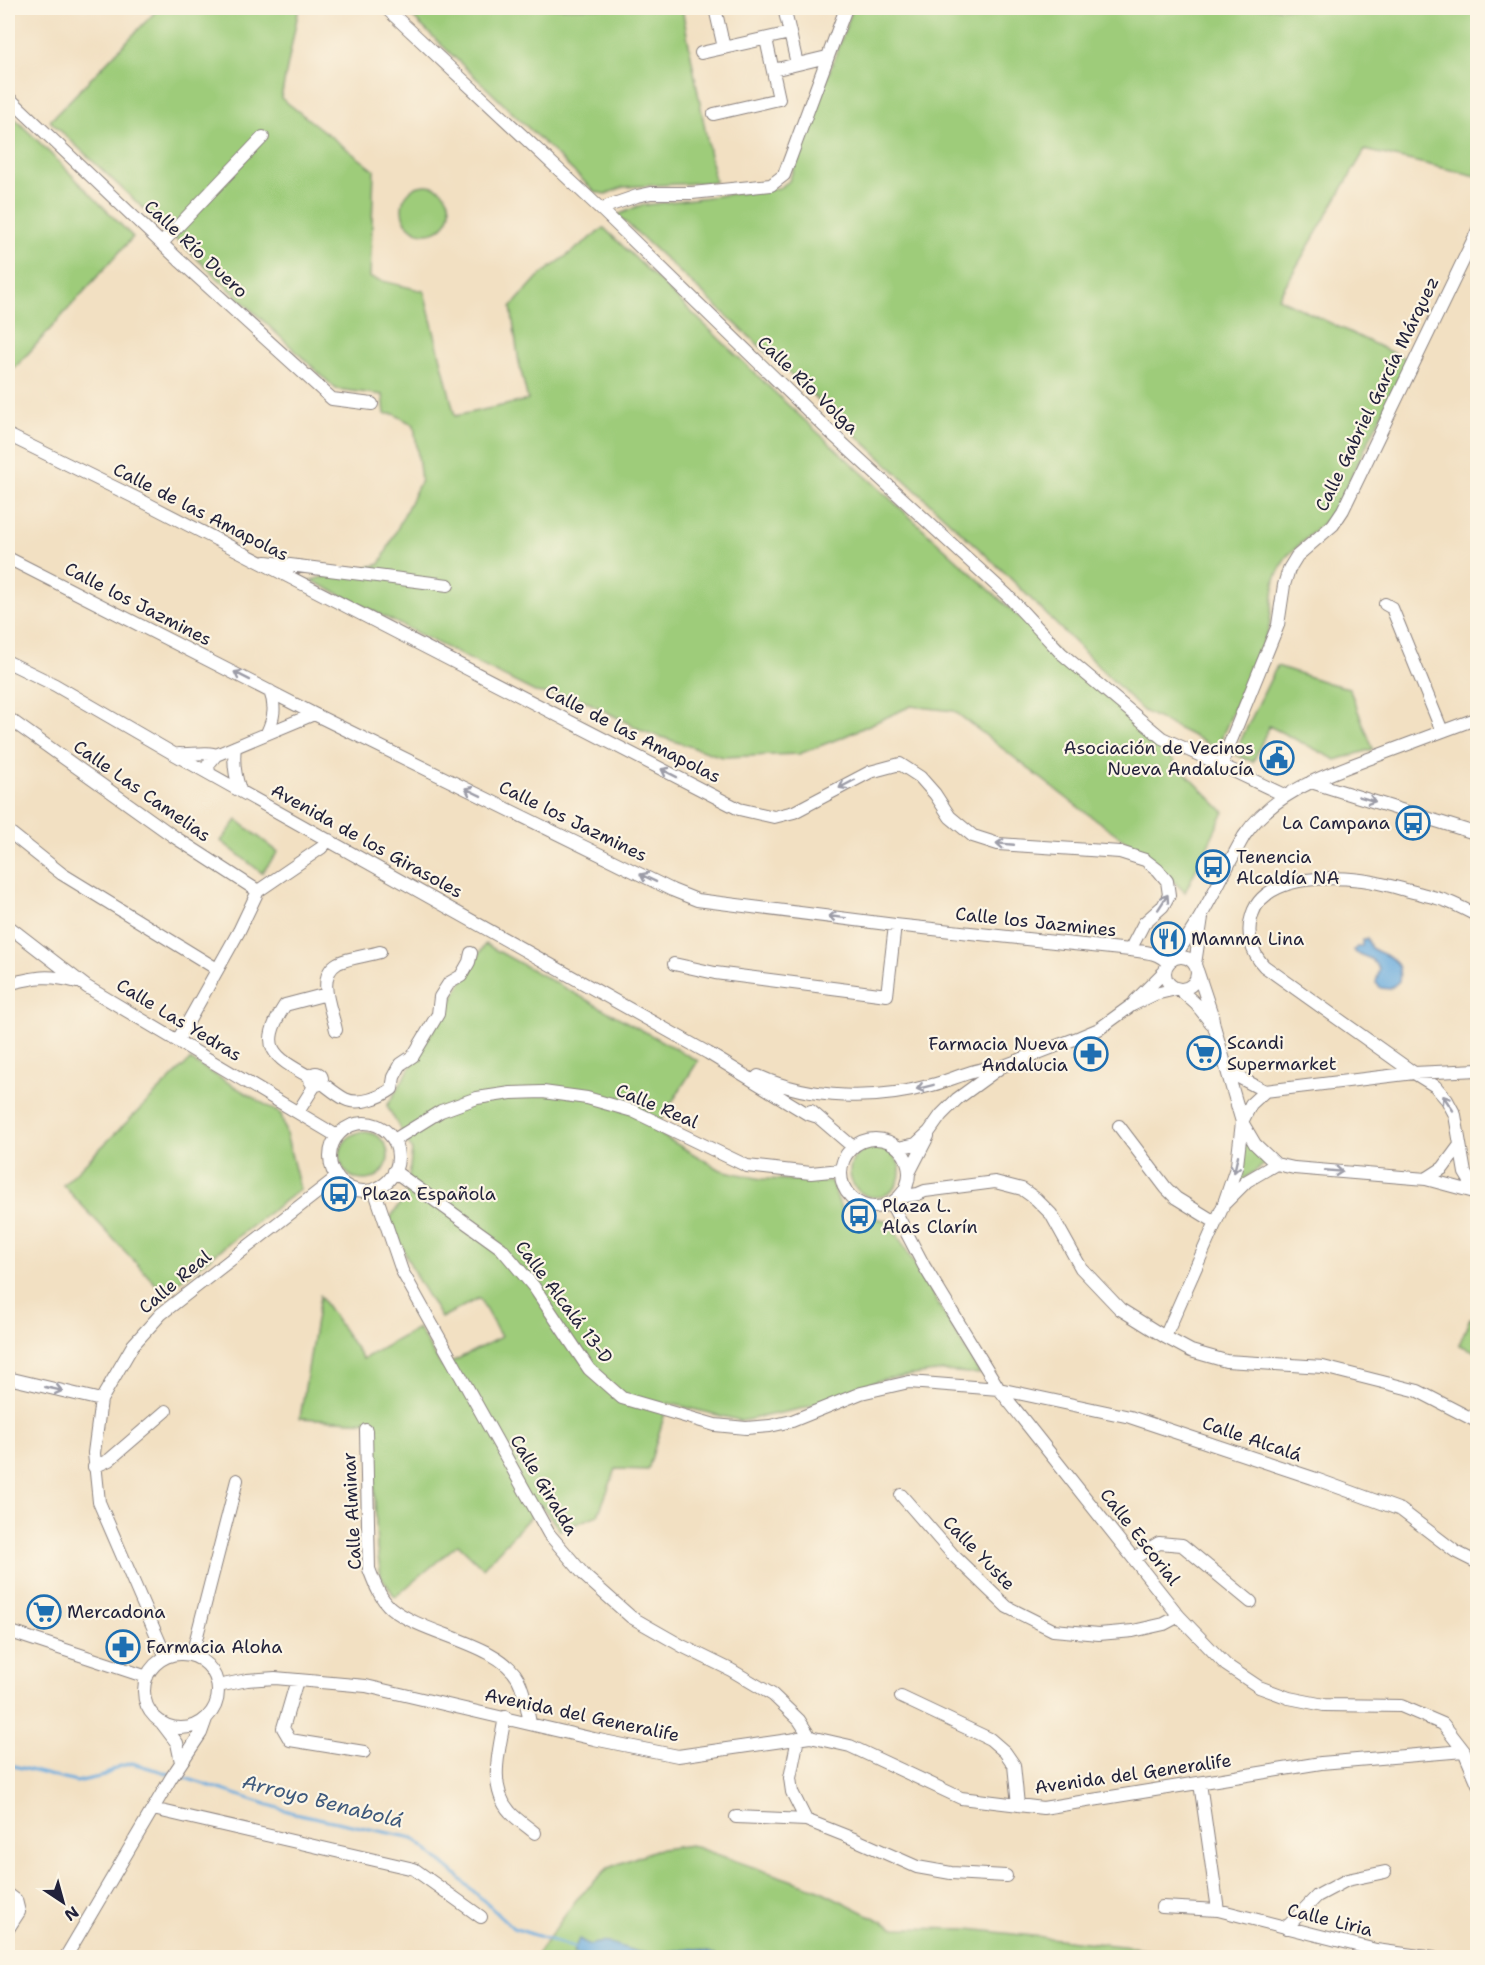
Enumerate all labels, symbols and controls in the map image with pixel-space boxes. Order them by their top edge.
street label: Calle Río Duero [139,195,253,303]
street label: Calle Gabriel García Márquez [1310,273,1444,515]
street label: Calle Río Volga [752,330,864,440]
street label: Calle de las Amapolas [109,457,293,567]
street label: Calle los Jazmines [60,557,216,651]
one-way arrow [233,670,251,682]
street label: Calle de las Amapolas [541,679,725,789]
street label: Calle Las Camelias [69,735,215,847]
place label: Asociación de Vecinos Nueva Andalucía [1063,736,1254,781]
public building icon: Asociación de Vecinos Nueva Andalucía [1259,740,1295,776]
one-way arrow [660,767,678,778]
street label: Calle los Jazmines [495,775,651,867]
street label: Avenida de los Girasoles [267,778,467,904]
one-way arrow [838,779,856,790]
one-way arrow [464,786,482,797]
one-way arrow [1357,794,1376,805]
bus stop icon: La Campana [1395,805,1431,841]
place label: La Campana [1282,811,1390,835]
one-way arrow [996,838,1016,849]
place label: Tenencia Alcaldía NA [1236,845,1340,890]
bus stop icon: Tenencia Alcaldía NA [1195,849,1231,885]
one-way arrow [639,872,657,884]
one-way arrow [1157,895,1169,911]
street label: Calle los Jazmines [954,902,1118,942]
one-way arrow [827,912,847,923]
restaurant icon: Mamma Lina [1150,921,1186,957]
place label: Mamma Lina [1191,927,1304,951]
street label: Calle Las Yedras [112,973,246,1067]
place label: Scandi Supermarket [1227,1031,1337,1076]
place label: Farmacia Nueva Andalucia [929,1032,1068,1077]
supermarket icon: Scandi Supermarket [1186,1035,1222,1071]
pharmacy icon: Farmacia Nueva Andalucia [1073,1036,1109,1072]
street label: Calle Real [612,1078,702,1134]
one-way arrow [916,1081,935,1093]
one-way arrow [1442,1095,1454,1111]
one-way arrow [1229,1155,1241,1174]
one-way arrow [1323,1166,1343,1177]
bus stop icon: Plaza Española [321,1176,357,1212]
place label: Plaza Española [362,1182,496,1206]
place label: Plaza L. Alas Clarín [882,1194,978,1239]
bus stop icon: Plaza L. Alas Clarín [841,1198,877,1234]
street label: Calle Alcalá 13-D [510,1236,618,1368]
street label: Calle Real [134,1244,217,1319]
one-way arrow [45,1384,64,1396]
street label: Calle Alcalá [1199,1411,1305,1467]
street label: Calle Giralda [504,1430,584,1540]
street label: Calle Alminar [337,1451,367,1571]
street label: Calle Escorial [1094,1483,1186,1591]
street label: Calle Yuste [937,1511,1021,1595]
supermarket icon: Mercadona [26,1594,62,1630]
place label: Mercadona [67,1600,166,1624]
pharmacy icon: Farmacia Aloha [105,1629,141,1665]
place label: Farmacia Aloha [146,1635,282,1659]
street label: Avenida del Generalife [482,1683,682,1747]
street label: Avenida del Generalife [1033,1748,1233,1800]
water label: Arroyo Benabolá [240,1768,406,1834]
north arrow [33,1872,93,1932]
street label: Calle Liria [1285,1898,1375,1942]
text: N [60,1902,83,1926]

